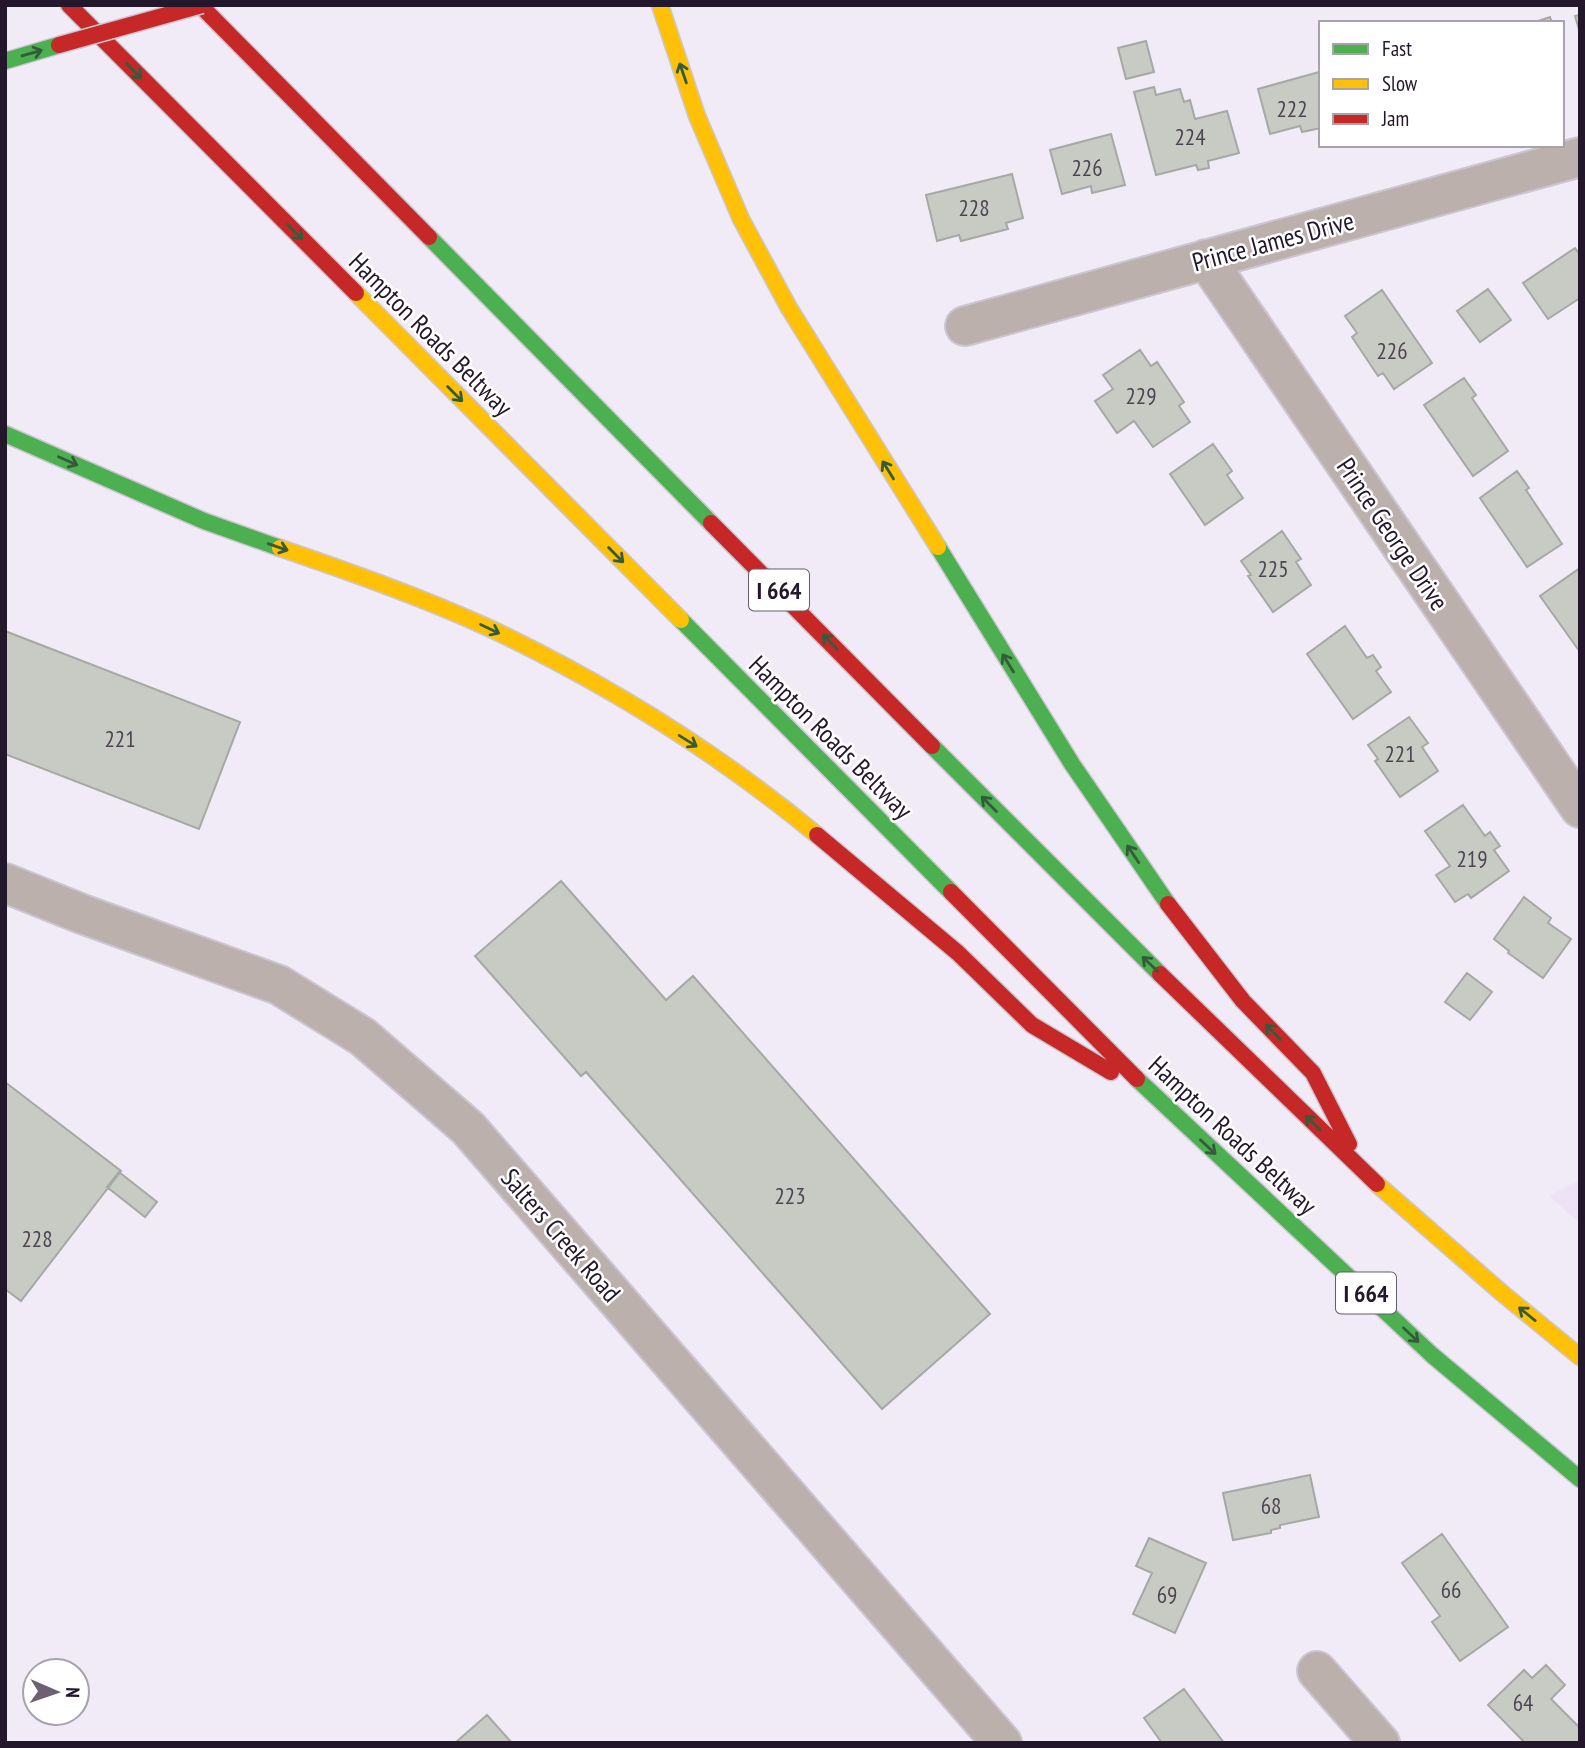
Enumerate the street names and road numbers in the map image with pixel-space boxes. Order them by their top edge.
street label: Prince James Drive [1188,204,1358,278]
street label: Hampton Roads Beltway [342,245,520,423]
street label: Prince George Drive [1330,452,1456,616]
road number: I 664 [749,570,809,610]
street label: Hampton Roads Beltway [742,648,920,826]
street label: Hampton Roads Beltway [1142,1049,1324,1222]
street label: Salters Creek Road [494,1162,628,1308]
road number: I 664 [1336,1273,1396,1314]

